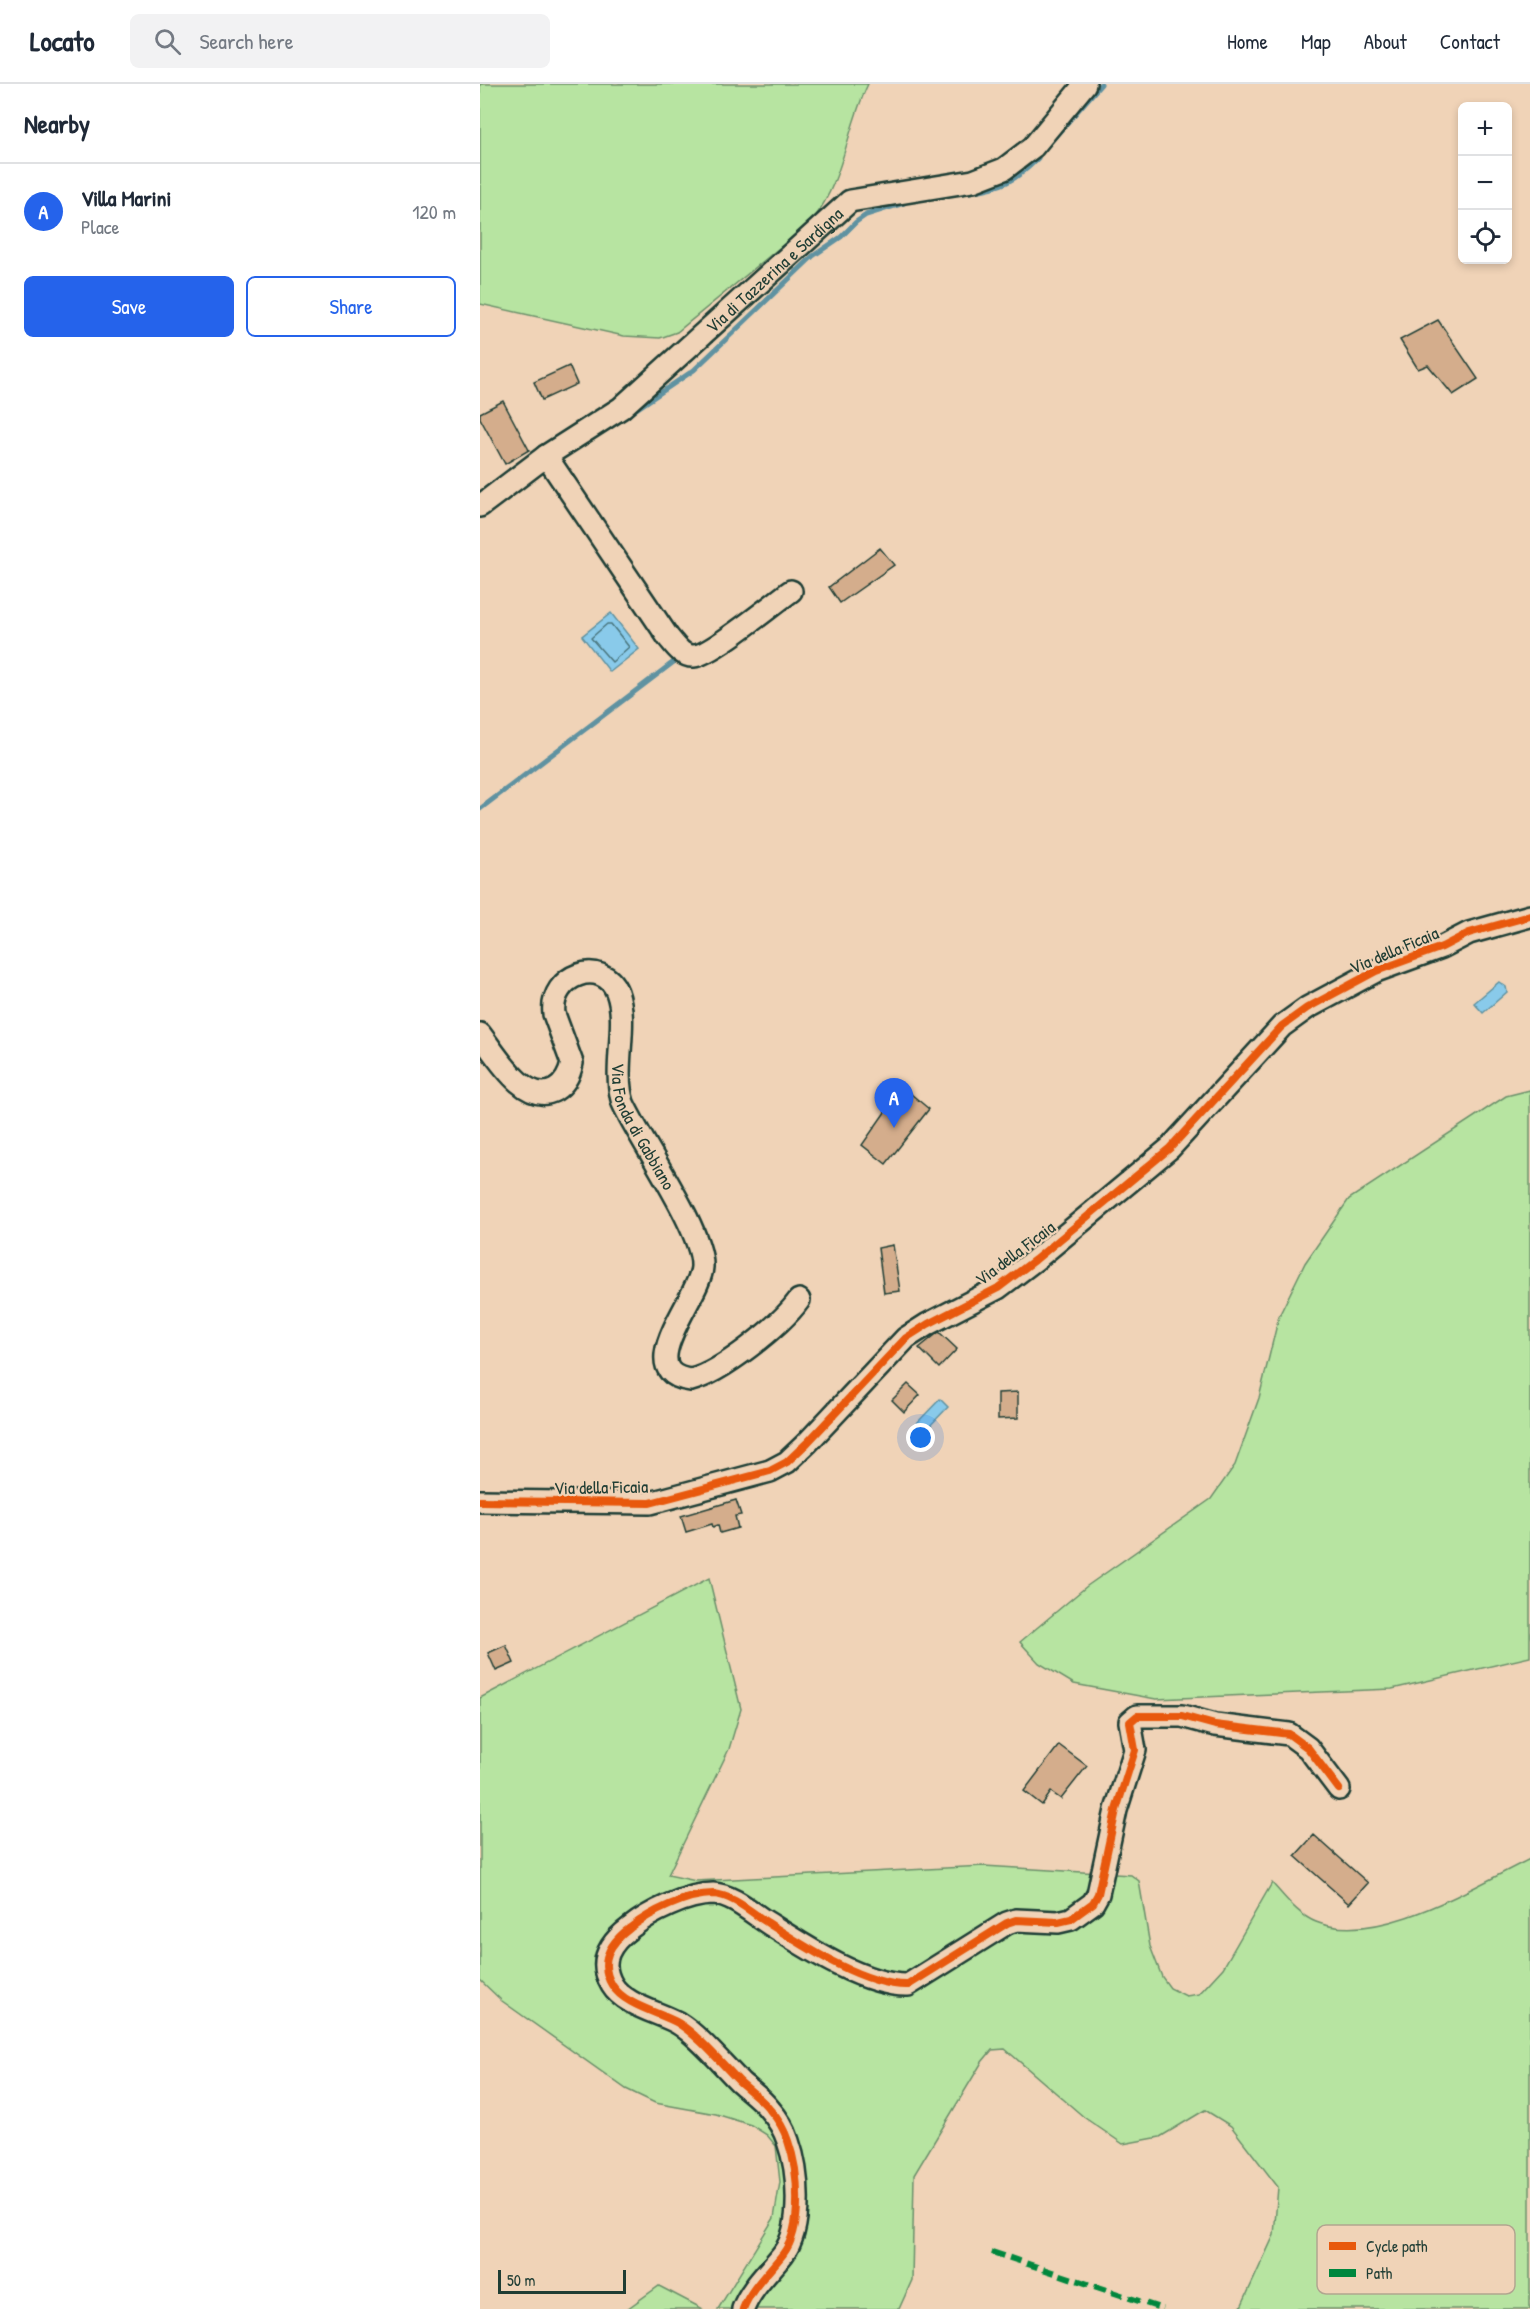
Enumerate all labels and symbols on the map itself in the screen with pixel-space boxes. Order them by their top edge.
street label: Via di Tazzerina e Sardigna [700,201,848,338]
street label: Via della Ficaia [1346,920,1442,980]
street label: Via Fonda di Gabbiano [607,1063,682,1194]
pin: A [874,1078,914,1128]
street label: Via della Ficaia [970,1215,1060,1291]
your location [906,1423,935,1452]
street label: Via della Ficaia [554,1474,648,1500]
legend [1317,2225,1515,2294]
text: Cycle path [1366,2235,1428,2257]
text: Path [1366,2262,1392,2284]
scale bar [498,2267,626,2294]

